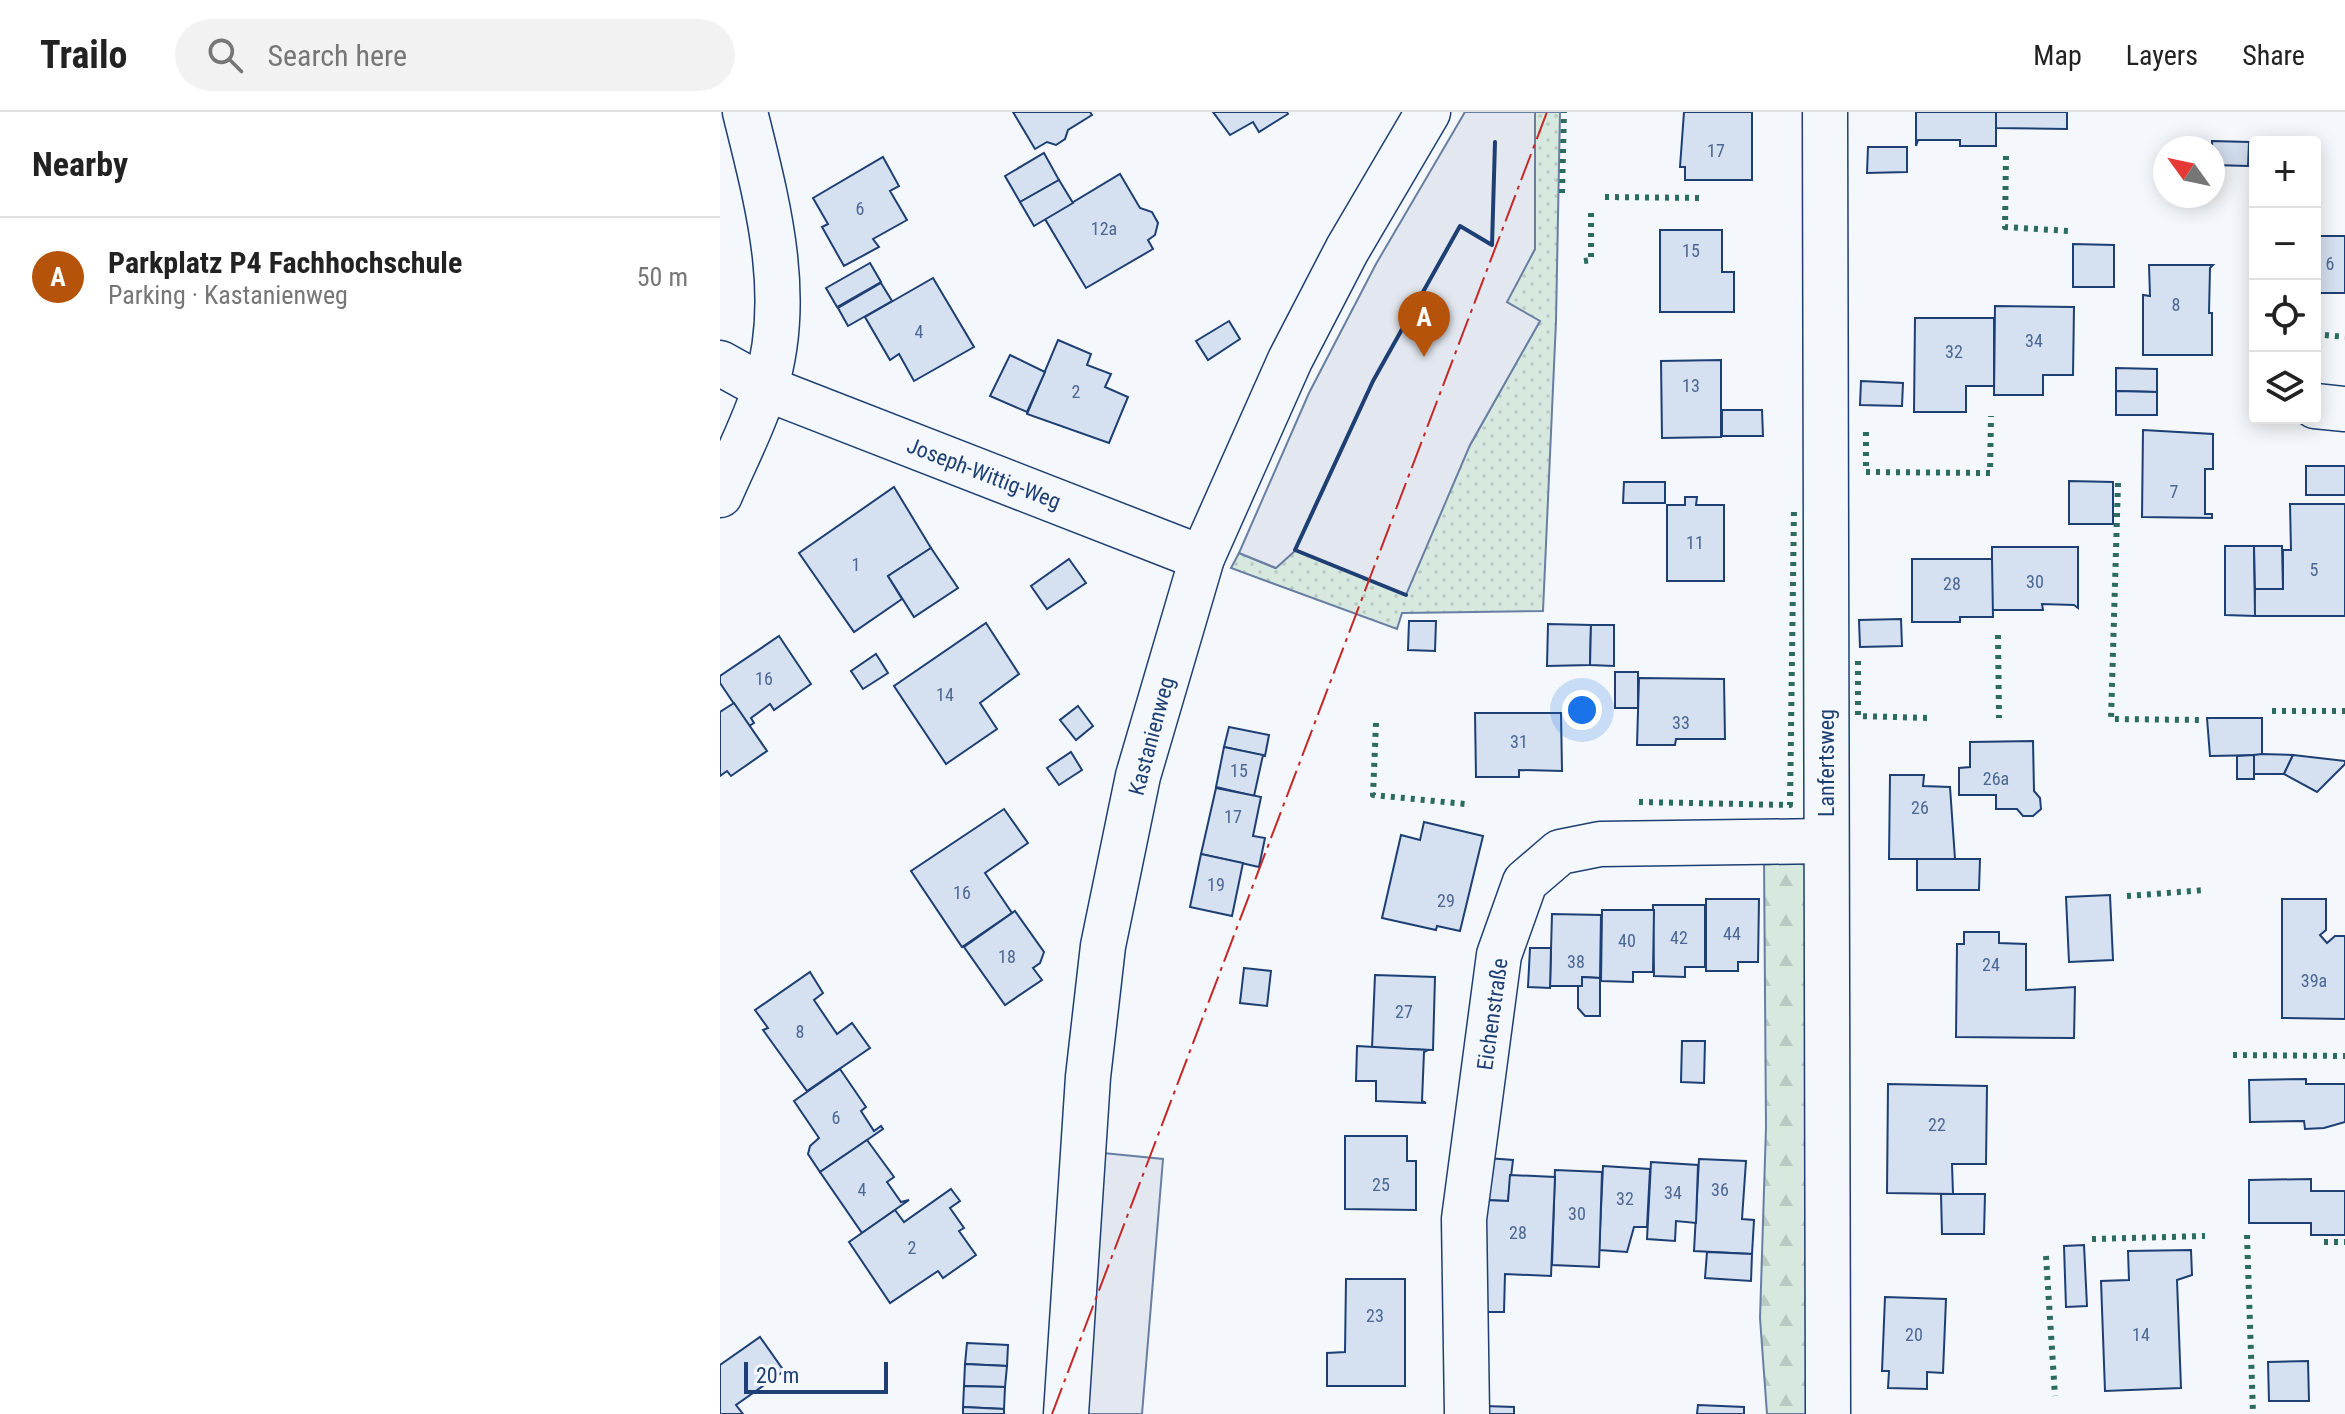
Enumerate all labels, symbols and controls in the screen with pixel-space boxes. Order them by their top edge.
search box [175,19,735,91]
text: Trailo [40,33,127,77]
icon: search [203,33,247,77]
text: Search here [267,38,407,73]
text: Map [2033,39,2082,72]
text: Layers [2126,39,2198,72]
text: Share [2242,39,2305,72]
north arrow [2153,136,2225,208]
map controls [2249,136,2321,424]
button: + [2249,136,2321,208]
house number: 17 [1707,140,1725,161]
text: Nearby [32,144,128,184]
house number: 6 [856,198,864,219]
button: − [2249,208,2321,280]
house number: 12a [1091,218,1117,239]
house number: 15 [1682,240,1700,261]
text: Parkplatz P4 Fachhochschule [108,245,462,280]
house number: 6 [2326,253,2334,274]
text: A [50,262,66,292]
text: 50 m [637,262,688,292]
text: Parking · Kastanienweg [108,280,348,310]
button: locate [2249,280,2321,352]
pin: A [1398,291,1450,357]
house number: 8 [2172,294,2180,315]
house number: 4 [915,321,924,342]
house number: 34 [2025,330,2043,351]
house number: 32 [1945,341,1963,362]
button: layers [2249,352,2321,424]
house number: 13 [1682,375,1700,396]
house number: 2 [1072,381,1081,402]
street label: Joseph-Wittig-Weg [903,433,1064,514]
house number: 7 [2170,481,2179,502]
house number: 11 [1686,532,1704,553]
house number: 1 [852,554,860,575]
house number: 5 [2310,559,2319,580]
house number: 30 [2026,571,2044,592]
house number: 28 [1943,573,1961,594]
house number: 16 [755,668,773,689]
street label: Kastanienweg [1124,674,1179,798]
house number: 14 [936,684,954,705]
your location [1562,690,1602,730]
street label: Lanfertsweg [1814,709,1839,817]
house number: 33 [1672,712,1690,733]
house number: 31 [1510,731,1528,752]
house number: 15 [1230,760,1248,781]
house number: 26a [1983,768,2009,789]
house number: 26 [1911,797,1929,818]
house number: 17 [1224,806,1242,827]
house number: 19 [1207,874,1225,895]
house number: 16 [953,882,971,903]
house number: 29 [1437,890,1455,911]
house number: 44 [1723,923,1741,944]
house number: 42 [1670,927,1688,948]
house number: 40 [1618,930,1636,951]
house number: 18 [998,946,1016,967]
house number: 38 [1567,951,1585,972]
house number: 24 [1982,954,2000,975]
street label: Eichenstraße [1472,956,1513,1072]
house number: 39a [2301,970,2327,991]
house number: 27 [1395,1001,1413,1022]
house number: 8 [796,1021,804,1042]
house number: 6 [832,1107,840,1128]
house number: 22 [1928,1114,1946,1135]
house number: 25 [1372,1174,1390,1195]
house number: 4 [858,1179,867,1200]
house number: 36 [1711,1179,1729,1200]
house number: 34 [1664,1182,1682,1203]
house number: 32 [1616,1188,1634,1209]
house number: 30 [1568,1203,1586,1224]
house number: 28 [1509,1222,1527,1243]
house number: 2 [908,1237,917,1258]
house number: 23 [1366,1305,1384,1326]
house number: 20 [1905,1324,1923,1345]
house number: 14 [2132,1324,2150,1345]
scale bar [744,1358,888,1394]
text: 20 m [756,1363,799,1388]

